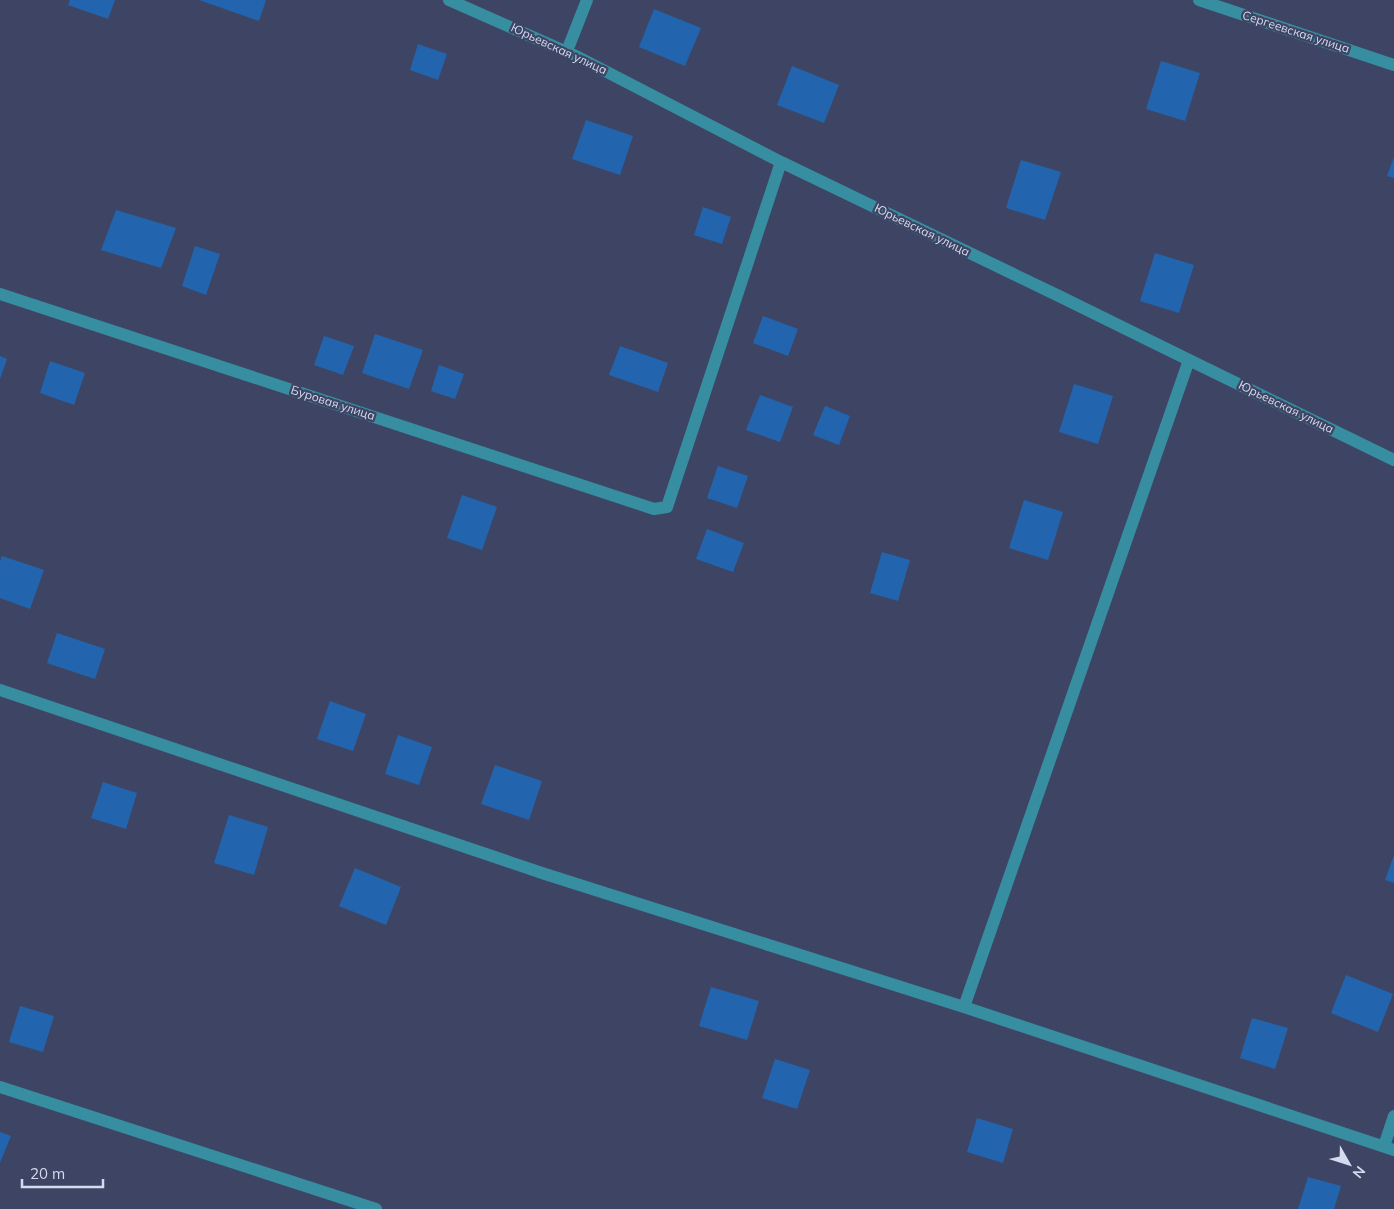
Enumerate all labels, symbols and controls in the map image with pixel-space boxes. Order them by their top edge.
street label: Сергеевская улица [1241,7,1352,56]
street label: Юрьевская улица [509,20,610,77]
street label: Юрьевская улица [872,200,972,259]
street label: Юрьевская улица [1236,377,1336,436]
street label: Буровая улица [289,382,377,423]
north arrow [1324,1139,1374,1189]
scale bar [22,1156,104,1188]
text: N [1349,1162,1369,1182]
text: 20 m [30,1164,65,1183]

